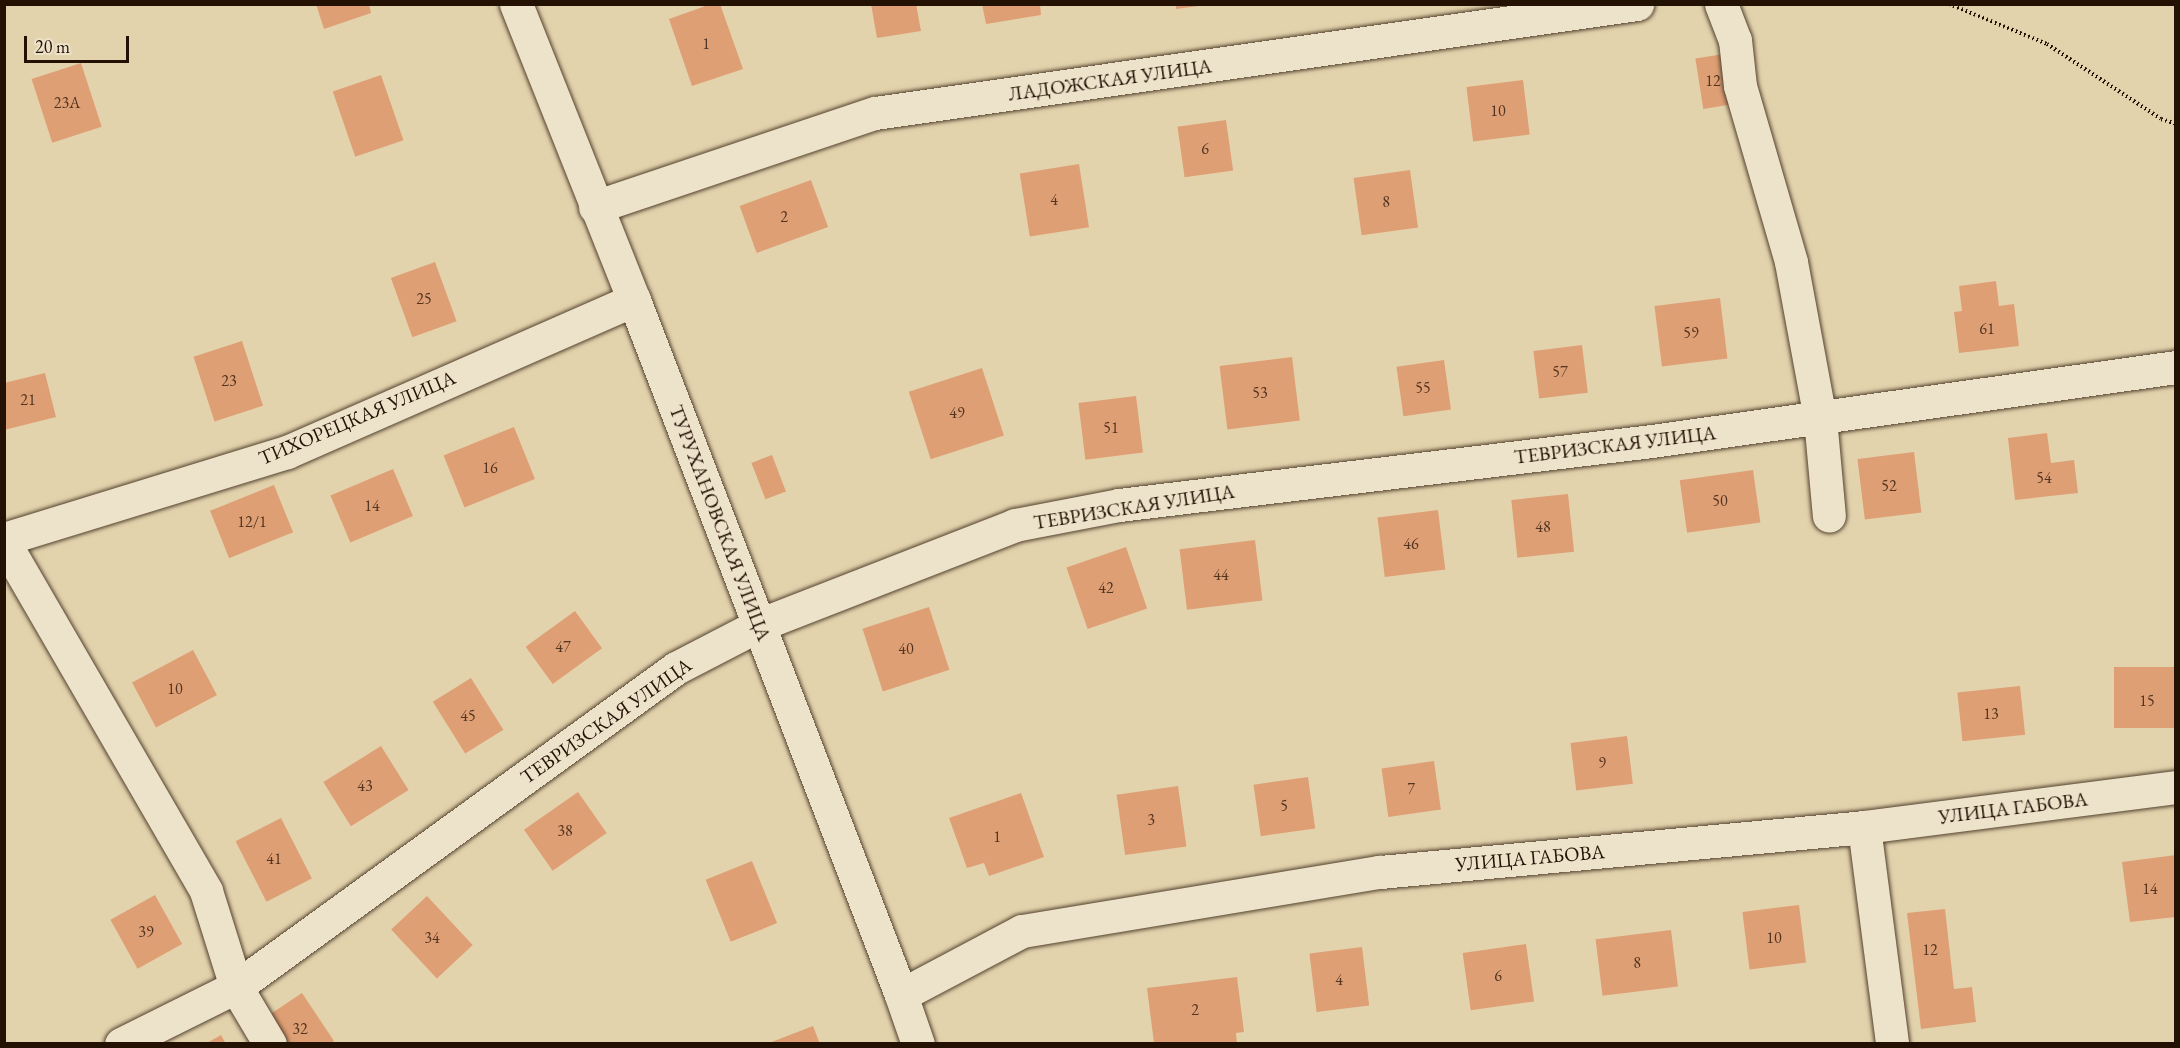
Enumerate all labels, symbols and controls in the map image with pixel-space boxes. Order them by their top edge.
scale bar [27,24,132,62]
house number: 1 [702,34,710,54]
text: 20 m [35,35,70,58]
street label: ЛАДОЖСКАЯ УЛИЦА [1007,54,1213,106]
house number: 12 [1705,71,1721,91]
house number: 23А [54,93,80,113]
house number: 10 [1490,101,1506,121]
house number: 6 [1201,139,1209,159]
house number: 4 [1050,190,1058,210]
house number: 8 [1382,192,1390,212]
house number: 2 [780,207,788,227]
house number: 25 [416,289,432,309]
house number: 61 [1979,319,1995,339]
house number: 59 [1683,323,1699,343]
house number: 57 [1552,362,1568,382]
street label: ТИХОРЕЦКАЯ УЛИЦА [255,366,459,470]
house number: 23 [221,371,237,391]
house number: 55 [1415,378,1431,398]
house number: 53 [1252,383,1268,403]
house number: 21 [20,390,36,410]
street label: ТУРУХАНОВСКАЯ УЛИЦА [664,402,776,644]
house number: 49 [949,403,965,423]
house number: 51 [1103,418,1119,438]
street label: ТЕВРИЗСКАЯ УЛИЦА [1513,421,1717,469]
house number: 16 [482,458,498,478]
house number: 54 [2036,468,2052,488]
house number: 52 [1881,476,1897,496]
street label: ТЕВРИЗСКАЯ УЛИЦА [1032,479,1236,535]
house number: 50 [1712,491,1728,511]
house number: 14 [364,496,380,516]
house number: 12/1 [237,512,267,532]
house number: 48 [1535,517,1551,537]
house number: 46 [1403,534,1419,554]
house number: 44 [1213,565,1229,585]
house number: 42 [1098,578,1114,598]
house number: 47 [555,637,571,657]
house number: 40 [898,639,914,659]
street label: ТЕВРИЗСКАЯ УЛИЦА [516,653,696,789]
house number: 10 [167,679,183,699]
house number: 15 [2139,691,2155,711]
house number: 13 [1983,704,1999,724]
house number: 45 [460,706,476,726]
house number: 9 [1598,753,1606,773]
house number: 43 [357,776,373,796]
house number: 7 [1407,779,1415,799]
street label: УЛИЦА ГАБОВА [1937,787,2089,829]
house number: 5 [1280,796,1288,816]
house number: 3 [1147,810,1155,830]
house number: 38 [557,821,573,841]
house number: 1 [993,827,1001,847]
street label: УЛИЦА ГАБОВА [1454,839,1606,877]
house number: 41 [266,849,282,869]
house number: 14 [2142,879,2158,899]
house number: 39 [138,922,154,942]
house number: 34 [424,928,440,948]
house number: 10 [1766,928,1782,948]
house number: 12 [1922,940,1938,960]
house number: 8 [1633,953,1641,973]
house number: 6 [1494,966,1502,986]
house number: 4 [1335,970,1343,990]
house number: 2 [1191,1000,1199,1020]
house number: 32 [292,1019,308,1039]

